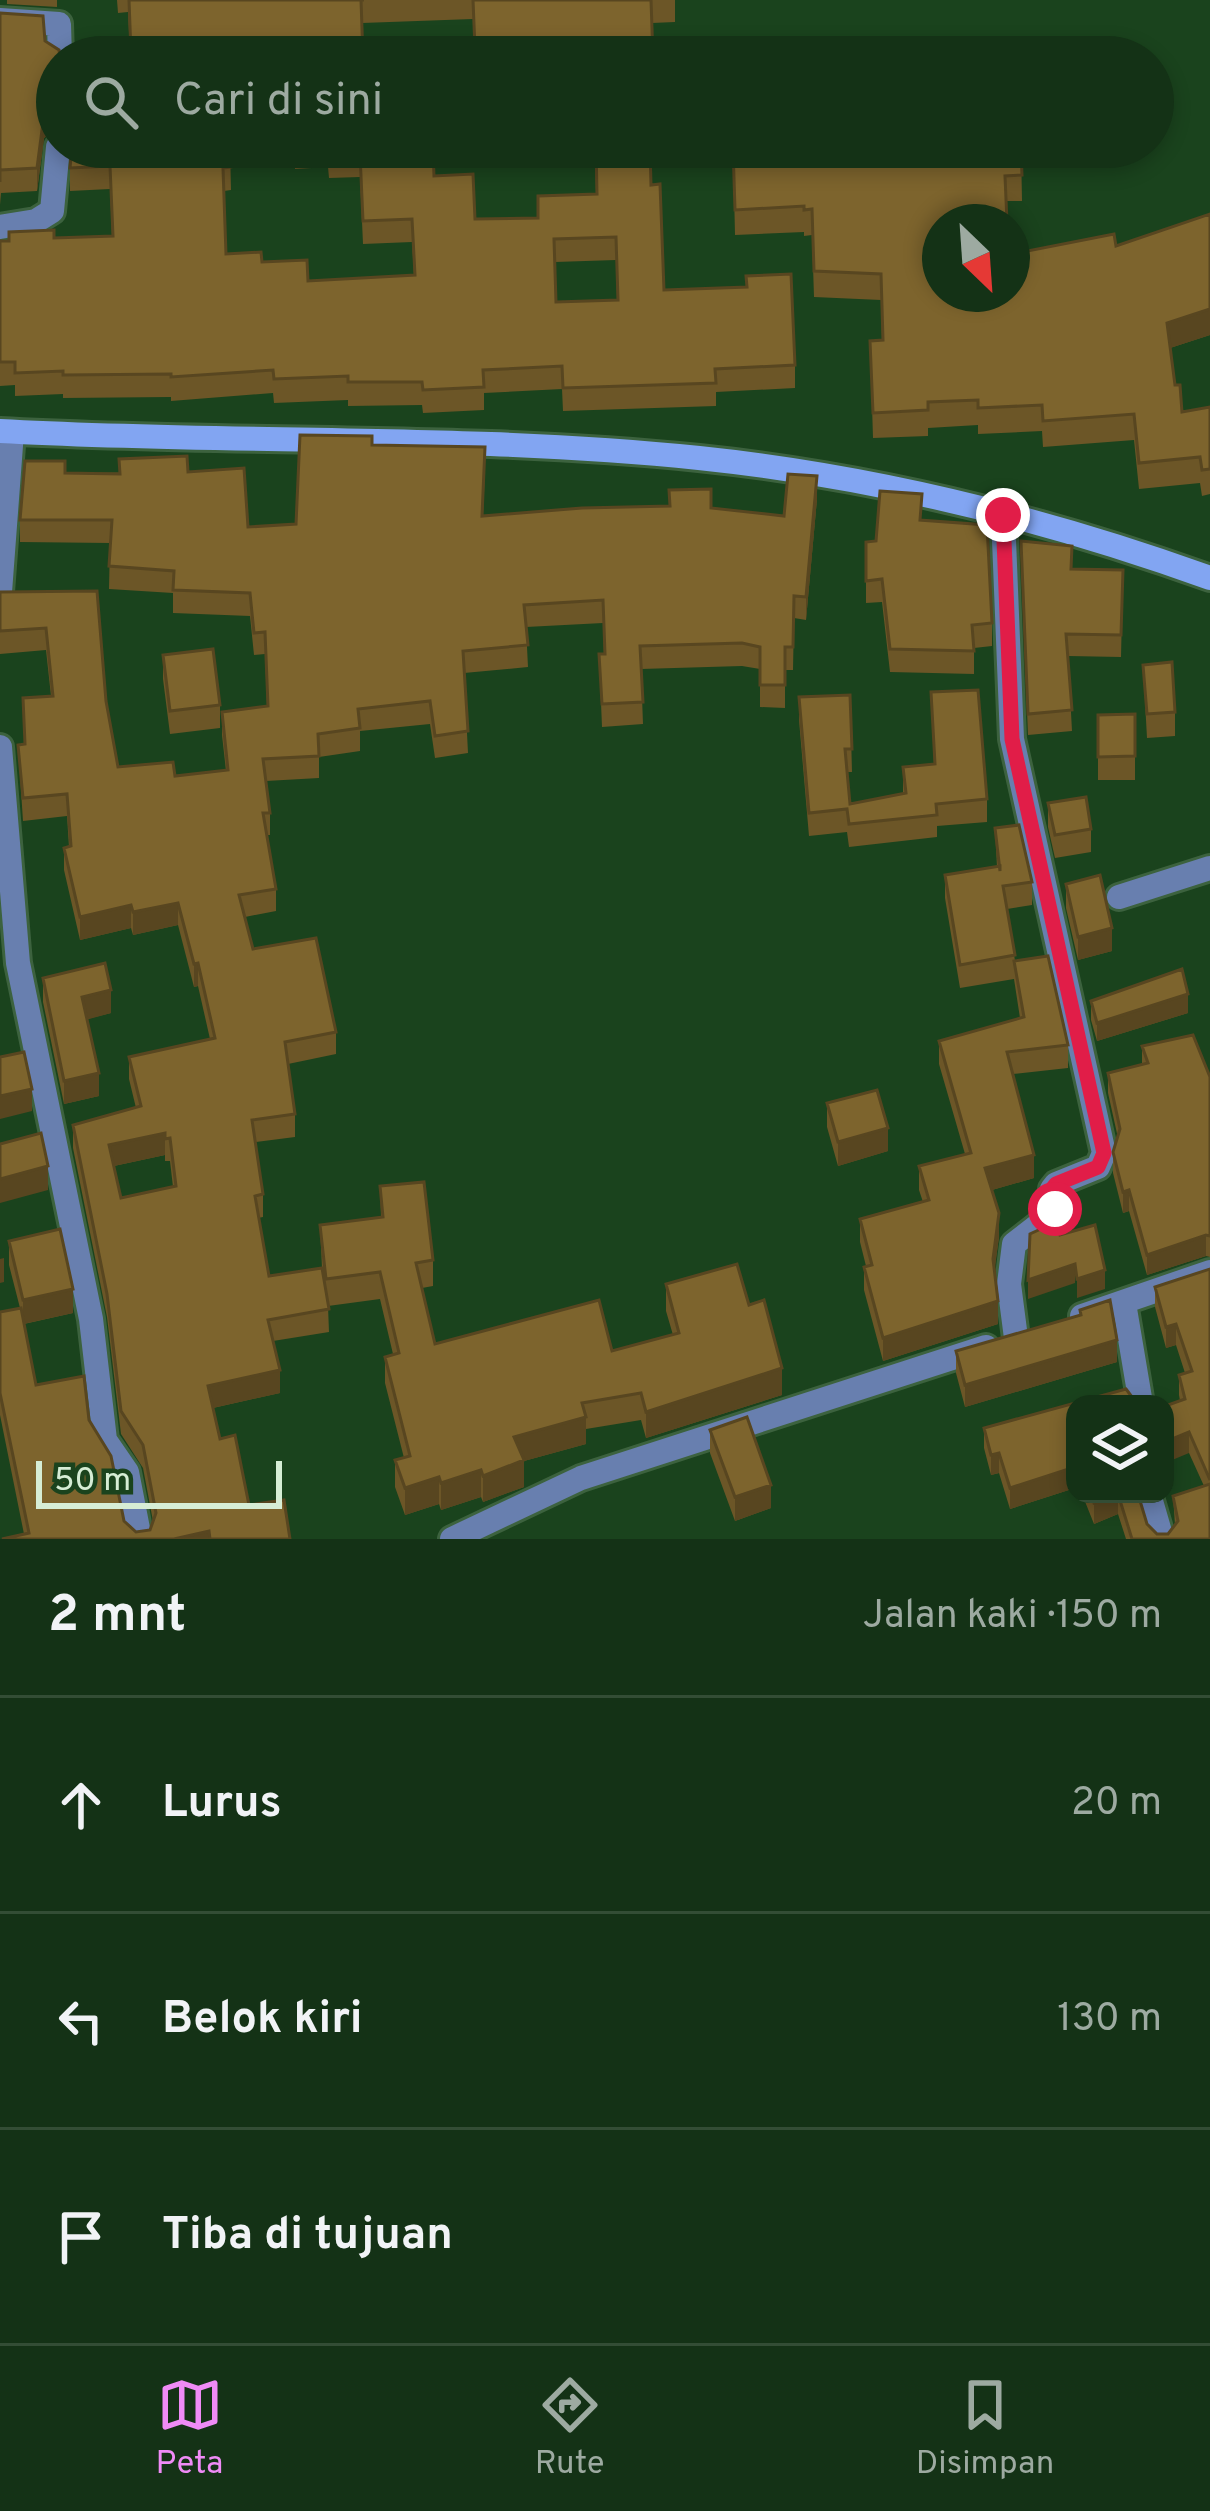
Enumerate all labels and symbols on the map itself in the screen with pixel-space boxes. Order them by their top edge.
north arrow [922,204,1030,312]
route end [976,488,1030,542]
route start [1028,1182,1082,1236]
scale bar [36,1455,282,1508]

